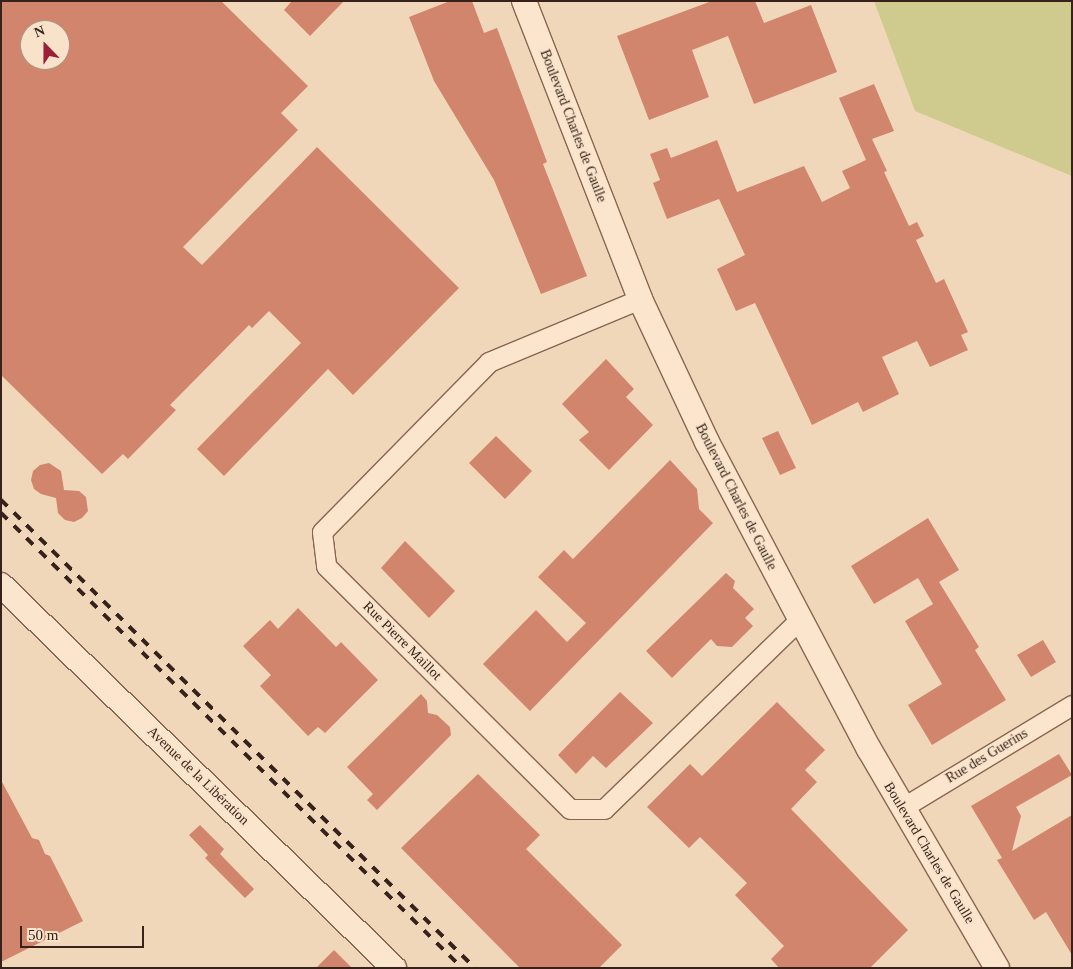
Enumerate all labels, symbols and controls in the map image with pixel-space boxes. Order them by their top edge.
north arrow [20,20,70,70]
text: N [32,23,47,40]
street label: Boulevard Charles de Gaulle [536,47,610,205]
street label: Boulevard Charles de Gaulle [692,421,780,573]
street label: Rue Pierre Maillot [359,598,445,684]
street label: Avenue de la Libération [144,723,252,829]
street label: Rue des Guerins [943,725,1031,787]
street label: Boulevard Charles de Gaulle [880,779,978,927]
scale bar [22,916,146,948]
text: 50 m [28,927,58,943]

